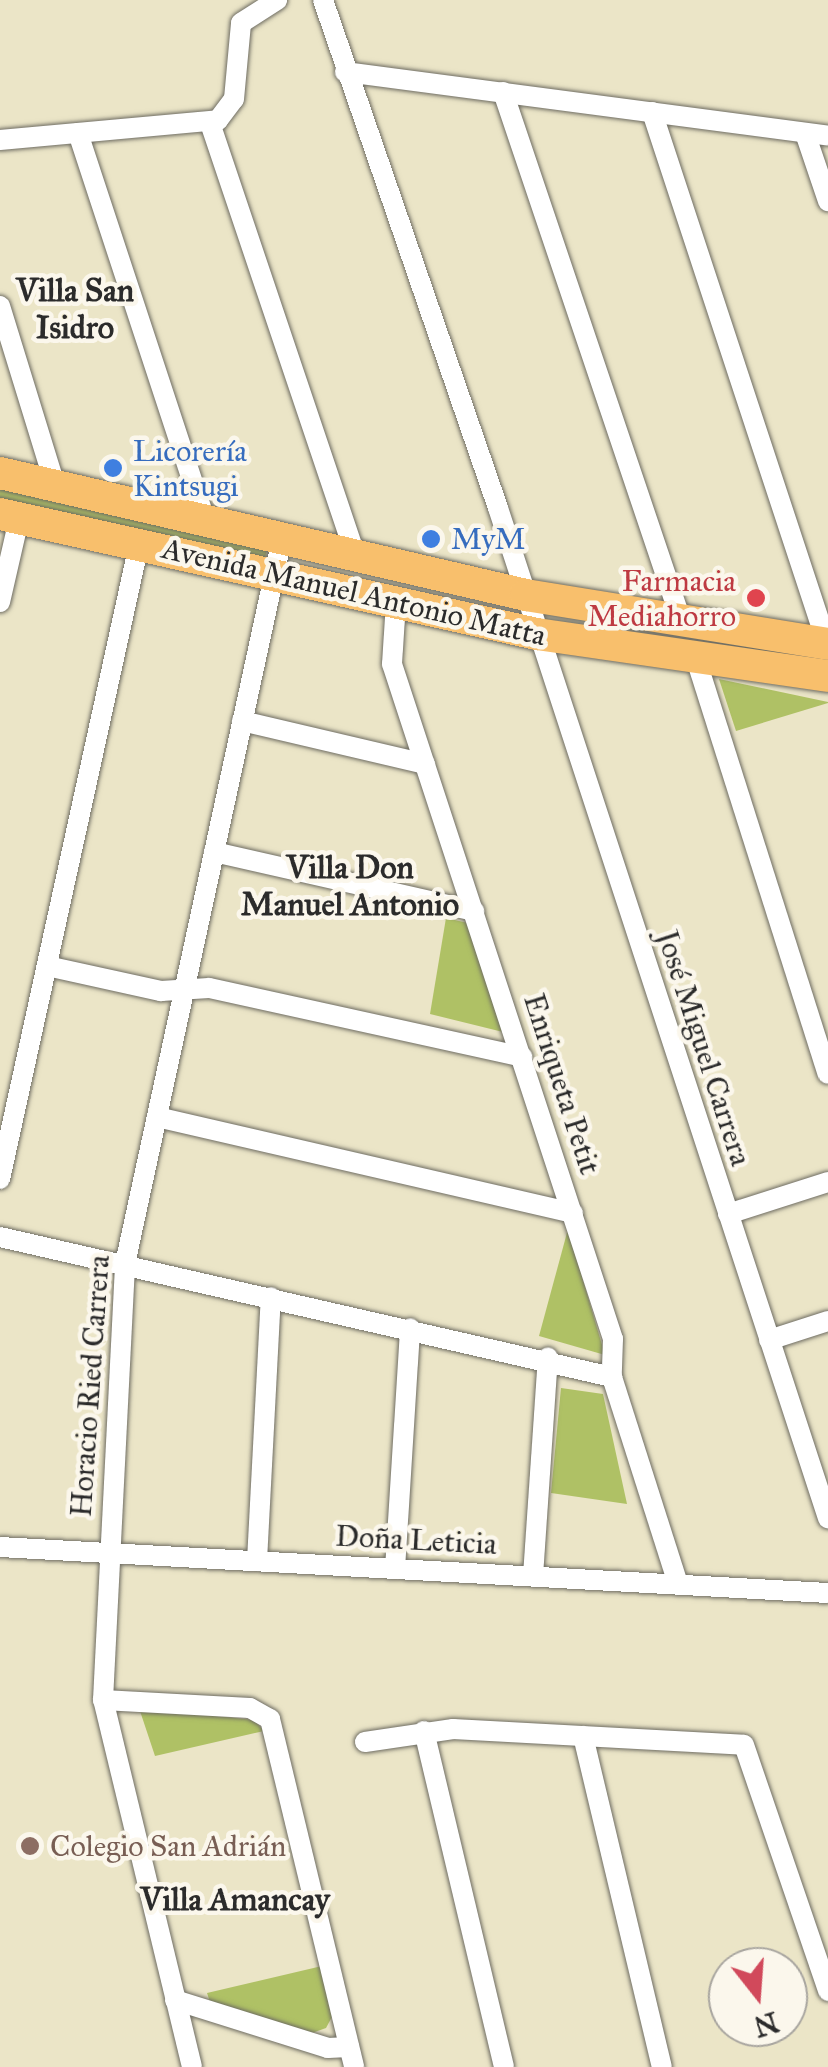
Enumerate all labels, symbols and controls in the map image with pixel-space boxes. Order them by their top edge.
district label: Villa San Isidro [16,273,134,348]
place label: Licorería Kintsugi [133,433,247,504]
marker: Licorería Kintsugi [102,457,124,479]
place label: MyM [451,521,526,557]
marker: MyM [420,528,442,550]
street label: Avenida Manuel Antonio Matta [159,530,549,654]
place label: Farmacia Mediahorro [587,563,736,634]
marker: Farmacia Mediahorro [745,587,767,609]
district label: Villa Don Manuel Antonio [241,850,459,925]
street label: José Miguel Carrera [649,926,759,1170]
street label: Enriqueta Petit [516,989,608,1179]
street label: Horacio Ried Carrera [63,1254,117,1518]
street label: Doña Leticia [334,1518,498,1562]
place label: Colegio San Adrián [50,1828,286,1864]
marker: Colegio San Adrián [19,1835,41,1857]
district label: Villa Amancay [140,1881,330,1919]
north arrow [708,1947,808,2047]
text: N [750,2004,783,2044]

